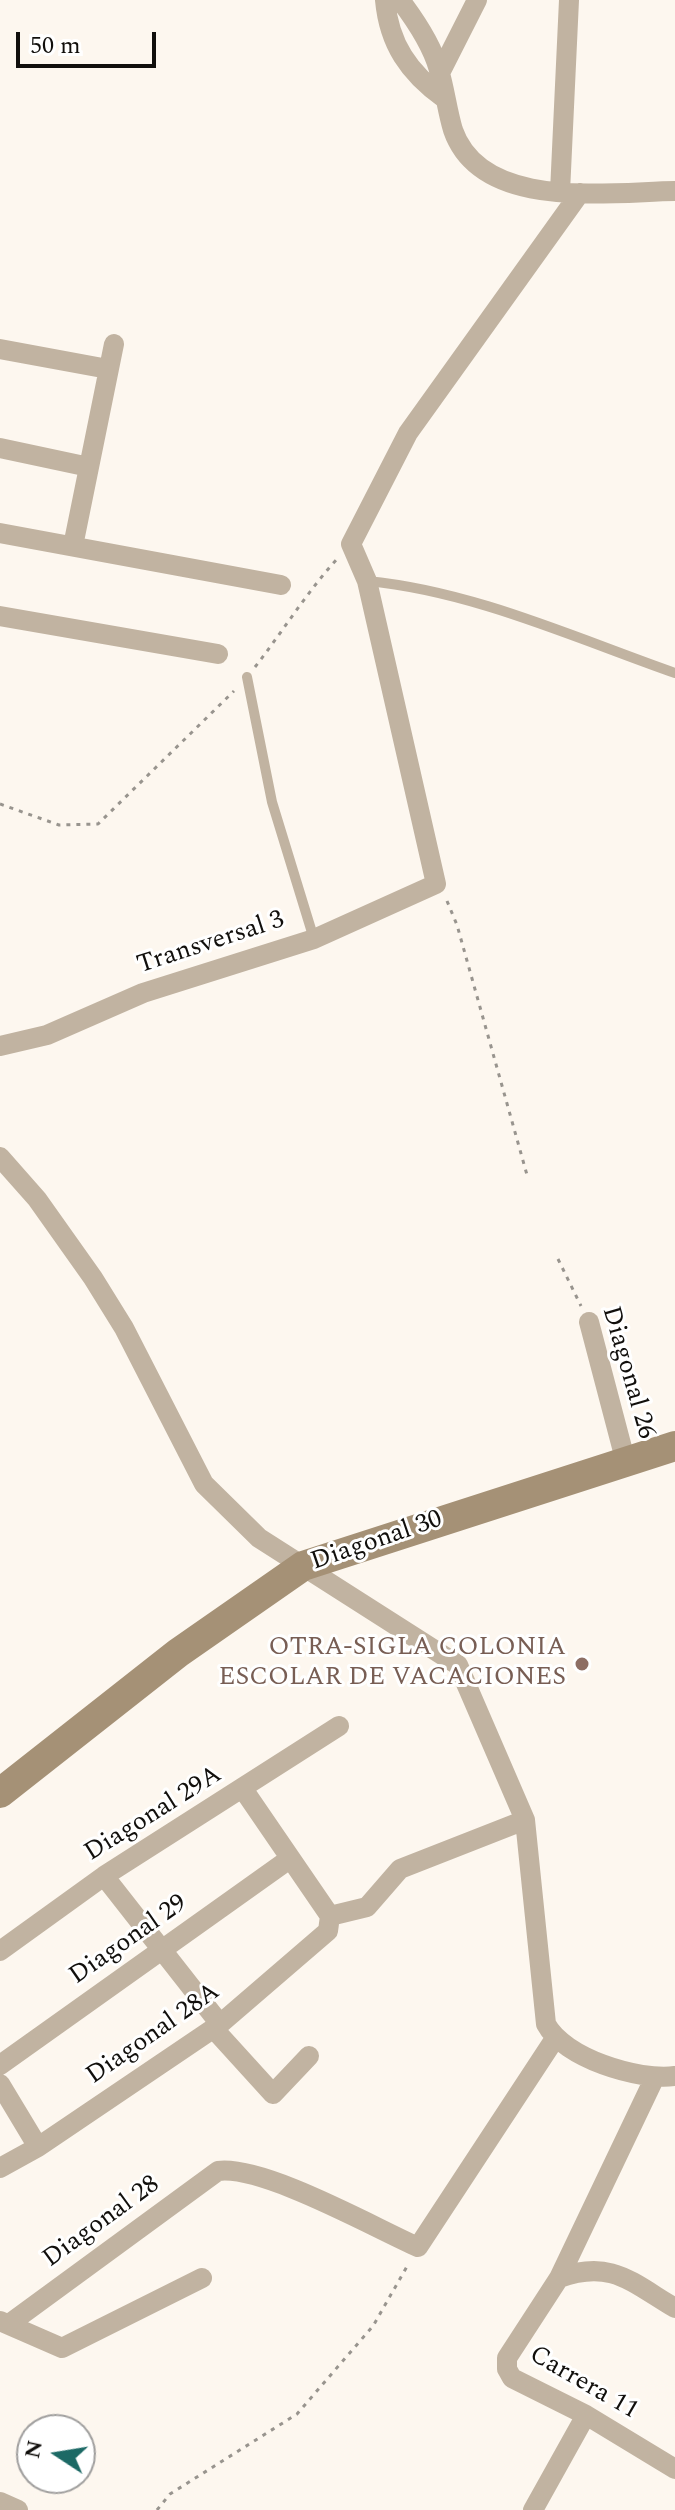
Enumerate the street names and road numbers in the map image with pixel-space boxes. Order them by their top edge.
street label: Transversal 3 [134,906,288,982]
street label: Diagonal 26 [593,1303,661,1443]
street label: Diagonal 30 [307,1505,447,1579]
street label: Diagonal 29A [80,1760,228,1870]
street label: Diagonal 29 [64,1889,194,1993]
street label: Diagonal 28A [81,1977,227,2093]
street label: Diagonal 28 [38,2170,166,2276]
street label: Carrera 11 [523,2340,643,2428]

